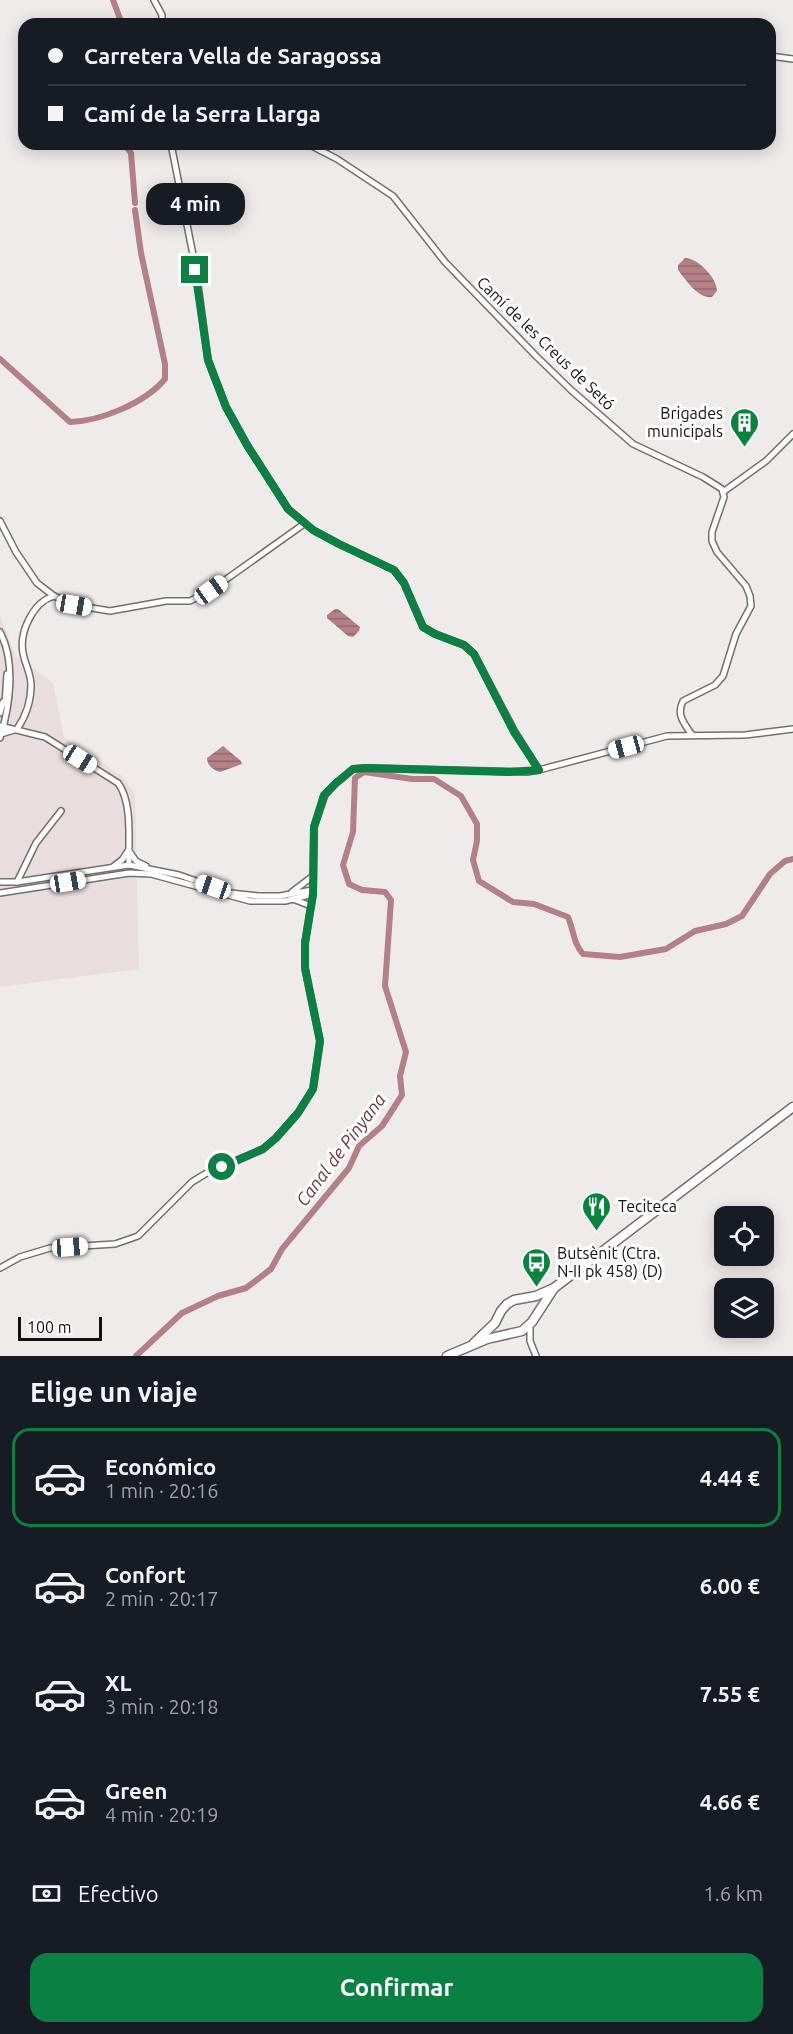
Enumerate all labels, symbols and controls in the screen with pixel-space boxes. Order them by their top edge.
text: Carretera Vella de Saragossa [84,43,382,68]
text: Camí de la Serra Llarga [84,101,321,126]
callout: 4 min [146,183,244,225]
text: 4 min [170,192,221,215]
route end [181,256,208,283]
street label: Camí de les Creus de Setó [474,273,618,413]
place label: Brigades municipals [647,404,723,440]
building icon: Brigades municipals [728,406,760,448]
car [191,572,231,608]
car [55,593,93,617]
car [606,734,646,760]
car [60,742,100,776]
car [49,870,87,894]
car [193,873,233,901]
water label: Canal de Pinyana [291,1089,389,1210]
route start [208,1153,235,1180]
restaurant icon: Teciteca [581,1190,613,1232]
place label: Teciteca [618,1197,677,1215]
map controls [714,1206,774,1338]
button: locate [714,1206,774,1266]
car [51,1237,89,1257]
place label: Butsènit (Ctra. N-II pk 458) (D) [557,1244,663,1281]
bus stop icon: Butsènit (Ctra. N-II pk 458) (D) [520,1246,552,1288]
button: layers [714,1278,774,1338]
scale bar [18,1314,102,1342]
text: 100 m [27,1318,72,1336]
text: Elige un viaje [30,1377,198,1407]
icon: car [33,1451,87,1505]
text: Económico [105,1454,216,1479]
text: 4.44 € [700,1465,760,1490]
text: 1 min · 20:16 [105,1479,219,1502]
icon: car [33,1559,87,1613]
text: Confort [105,1562,186,1587]
text: 6.00 € [700,1573,760,1598]
text: 2 min · 20:17 [105,1587,219,1610]
icon: car [33,1667,87,1721]
text: XL [105,1670,132,1695]
text: 7.55 € [700,1681,760,1706]
text: 3 min · 20:18 [105,1695,219,1718]
icon: car [33,1775,87,1829]
text: Green [105,1778,167,1803]
text: 4.66 € [700,1789,760,1814]
text: 4 min · 20:19 [105,1803,219,1826]
icon: cash [30,1877,63,1910]
text: Efectivo [78,1881,159,1906]
text: 1.6 km [704,1882,763,1905]
button: Confirmar [30,1953,763,2022]

